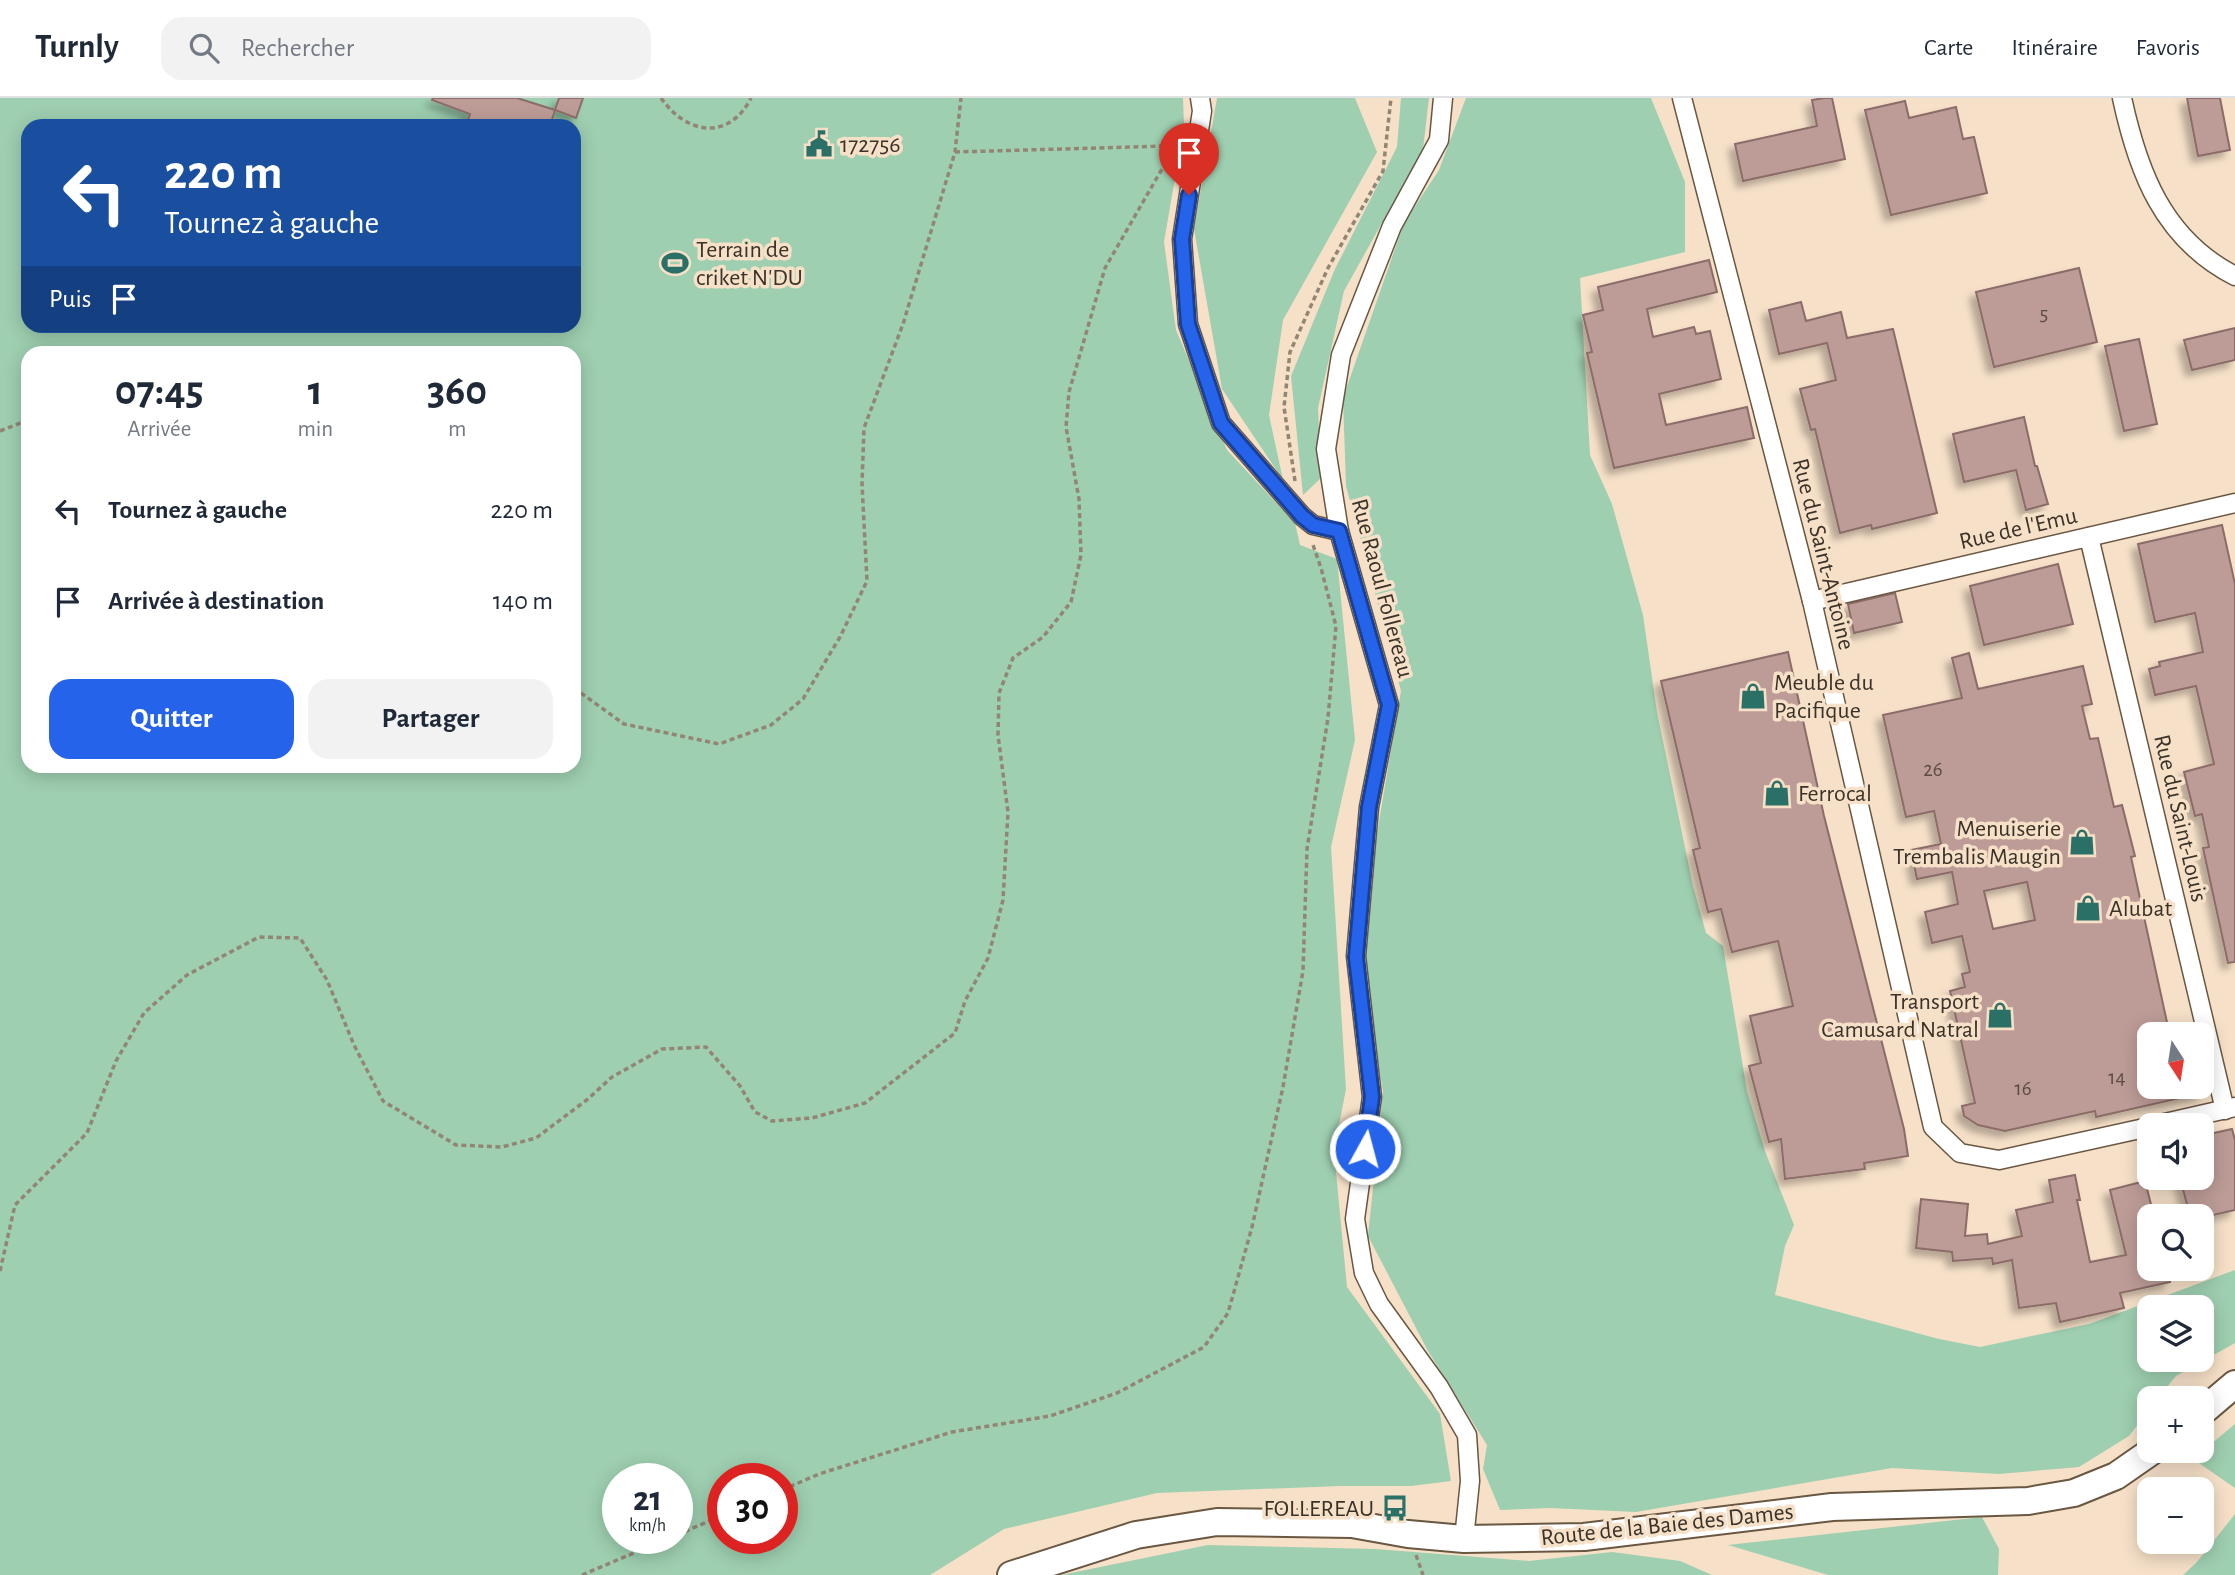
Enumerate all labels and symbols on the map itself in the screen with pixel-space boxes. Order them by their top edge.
pin [1159,123,1219,195]
public building icon: 172756 [804,129,834,159]
place label: 172756 [840,133,901,157]
place label: Terrain de criket N'DU [696,238,803,290]
sports icon: Terrain de criket N'DU [660,248,690,278]
house number: 5 [2040,303,2048,324]
street label: Rue du Saint-Antoine [1788,456,1858,653]
street label: Rue Raoul Follereau [1347,496,1417,680]
street label: Rue de l'Emu [1957,504,2079,554]
place label: Meuble du Pacifique [1774,671,1874,723]
shop icon: Meuble du Pacifique [1738,681,1768,711]
street label: Rue du Saint-Louis [2149,732,2211,904]
house number: 26 [1923,759,1943,780]
shop icon: Ferrocal [1762,778,1792,808]
place label: Ferrocal [1798,782,1872,806]
place label: Menuiserie Trembalis Maugin [1893,817,2061,869]
shop icon: Menuiserie Trembalis Maugin [2067,827,2097,857]
shop icon: Alubat [2073,893,2103,923]
place label: Alubat [2109,897,2172,921]
place label: Transport Camusard Natral [1821,990,1979,1042]
shop icon: Transport Camusard Natral [1985,1000,2015,1030]
north arrow [2137,1022,2214,1099]
house number: 14 [2108,1067,2126,1088]
house number: 16 [2014,1078,2032,1099]
position arrow [1328,1112,1402,1186]
speed limit sign: 30 [707,1463,798,1554]
bus stop icon: FOLLEREAU [1380,1493,1410,1523]
place label: FOLLEREAU [1263,1497,1374,1521]
street label: Route de la Baie des Dames [1540,1500,1795,1550]

